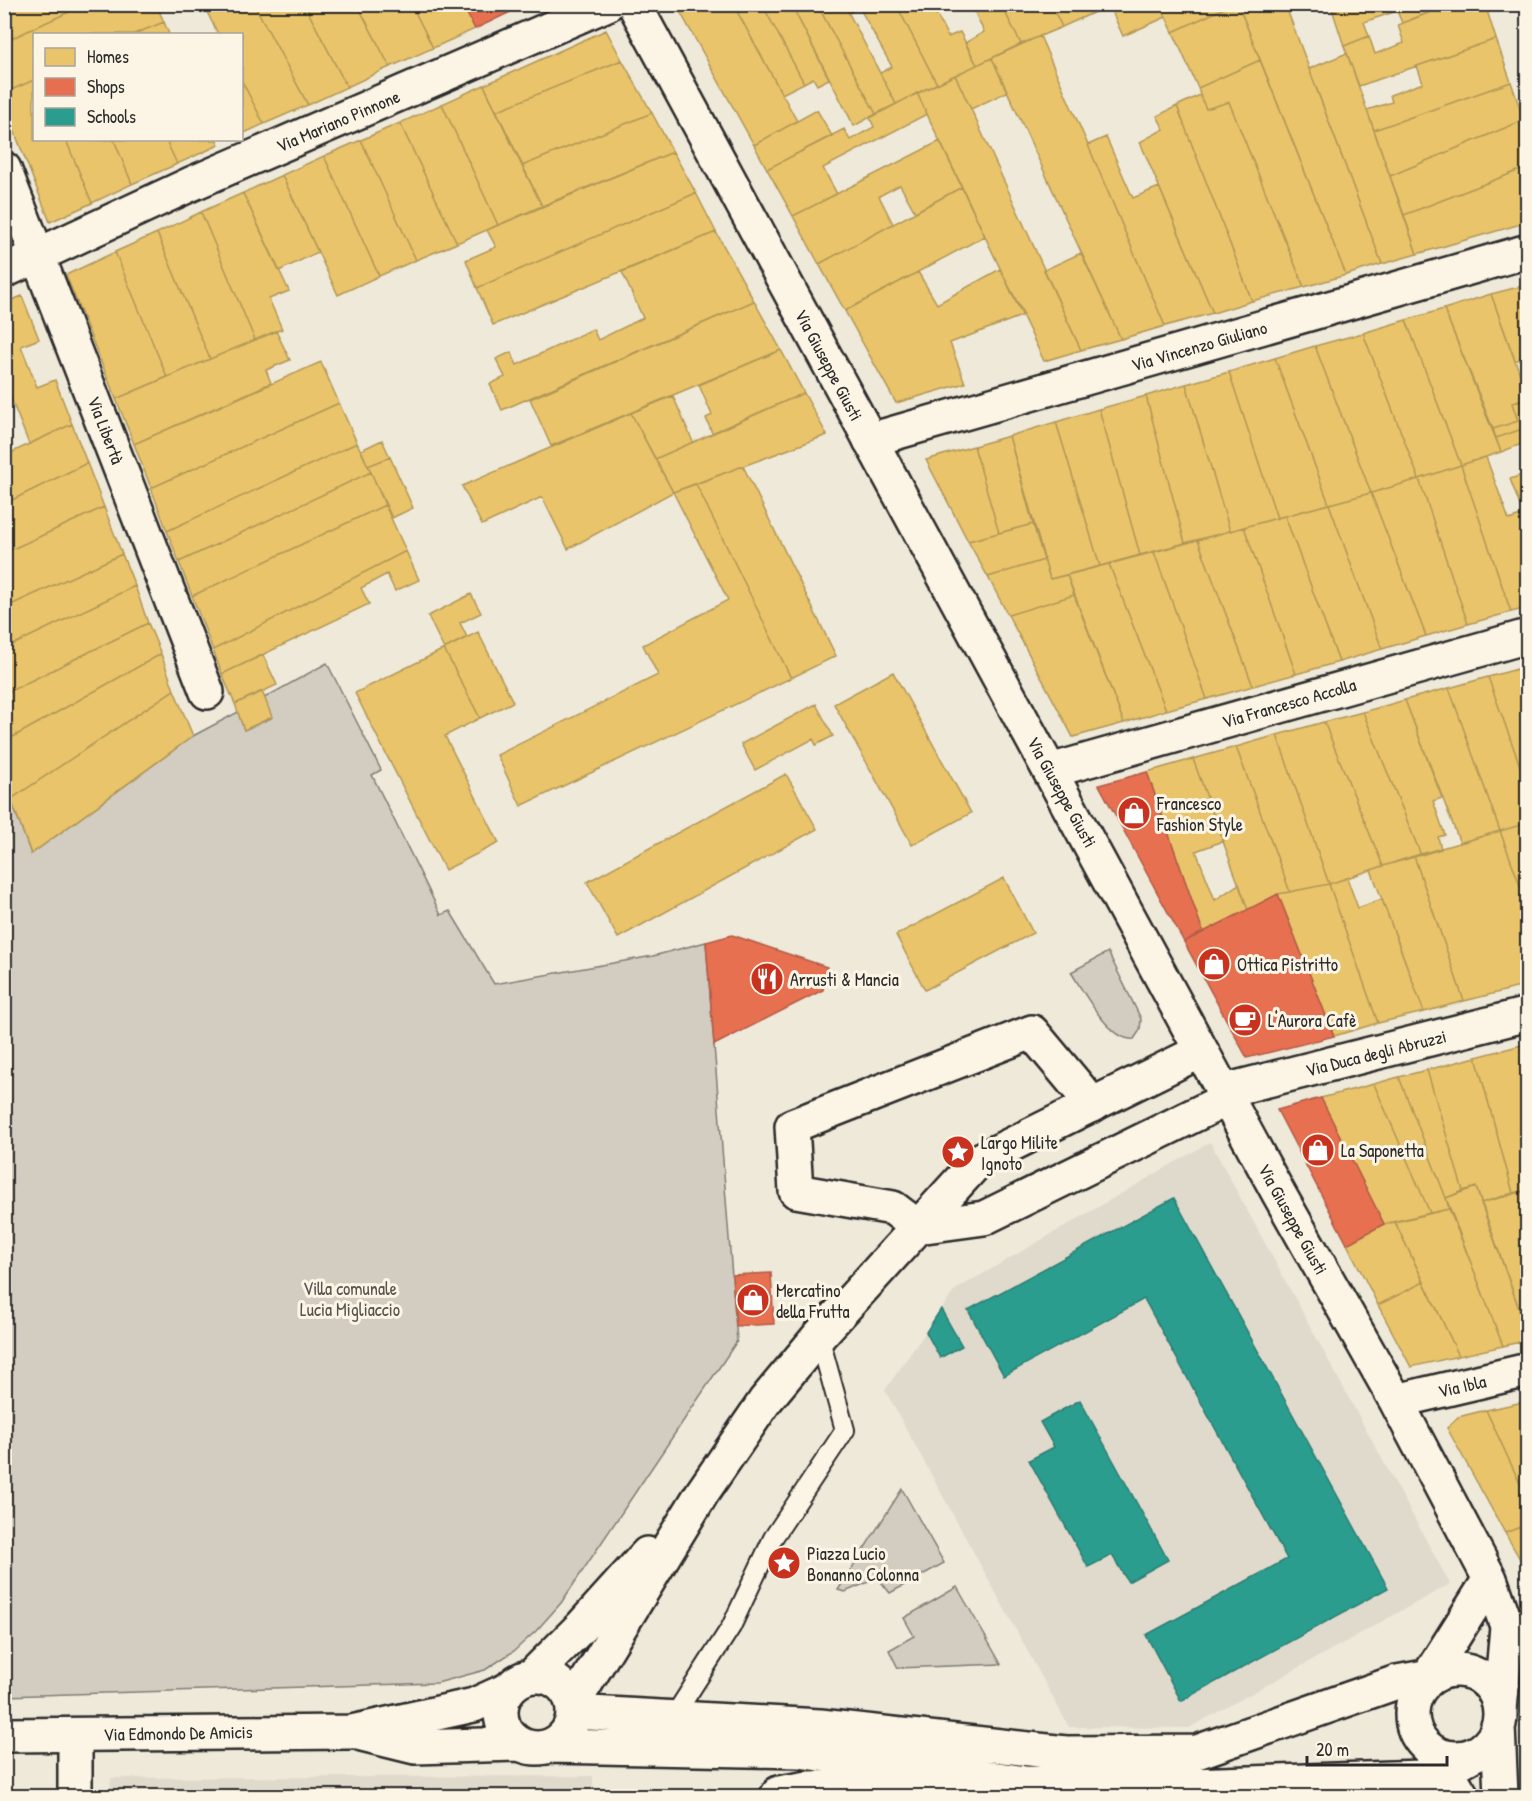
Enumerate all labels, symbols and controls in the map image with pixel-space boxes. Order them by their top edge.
legend [33,33,243,141]
text: Homes [87,44,129,69]
text: Shops [87,74,125,99]
street label: Via Mariano Pinnone [272,84,404,158]
text: Schools [87,104,136,129]
street label: Via Giuseppe Giusti [789,305,869,425]
street label: Via Vincenzo Giuliano [1128,315,1270,377]
street label: Via Libertà [82,392,130,468]
street label: Via Francesco Accolla [1219,672,1359,734]
street label: Via Giuseppe Giusti [1021,732,1103,852]
place label: Francesco Fashion Style [1156,791,1243,837]
shop icon: Francesco Fashion Style [1116,795,1152,831]
shop icon: Ottica Pistritto [1196,946,1232,982]
place label: Ottica Pistritto [1237,952,1338,977]
restaurant icon: Arrusti & Mancia [749,961,785,997]
place label: Arrusti & Mancia [790,967,899,992]
cafe icon: L'Aurora Cafè [1227,1002,1263,1038]
place label: L'Aurora Cafè [1268,1008,1357,1033]
street label: Via Duca degli Abruzzi [1303,1023,1449,1083]
place label: Largo Milite Ignoto [981,1130,1058,1176]
shop icon: La Saponetta [1300,1132,1336,1168]
place icon: Largo Milite Ignoto [940,1134,976,1170]
place label: La Saponetta [1341,1138,1424,1163]
street label: Via Giuseppe Giusti [1252,1159,1334,1279]
park label: Villa comunale Lucia Migliaccio [300,1276,400,1322]
place label: Mercatino della Frutta [776,1278,849,1324]
shop icon: Mercatino della Frutta [735,1282,771,1318]
street label: Via Ibla [1435,1368,1489,1404]
place label: Piazza Lucio Bonanno Colonna [807,1541,919,1587]
place icon: Piazza Lucio Bonanno Colonna [766,1545,802,1581]
street label: Via Edmondo De Amicis [103,1719,253,1747]
scale bar [1307,1729,1446,1767]
text: 20 m [1316,1737,1349,1762]

